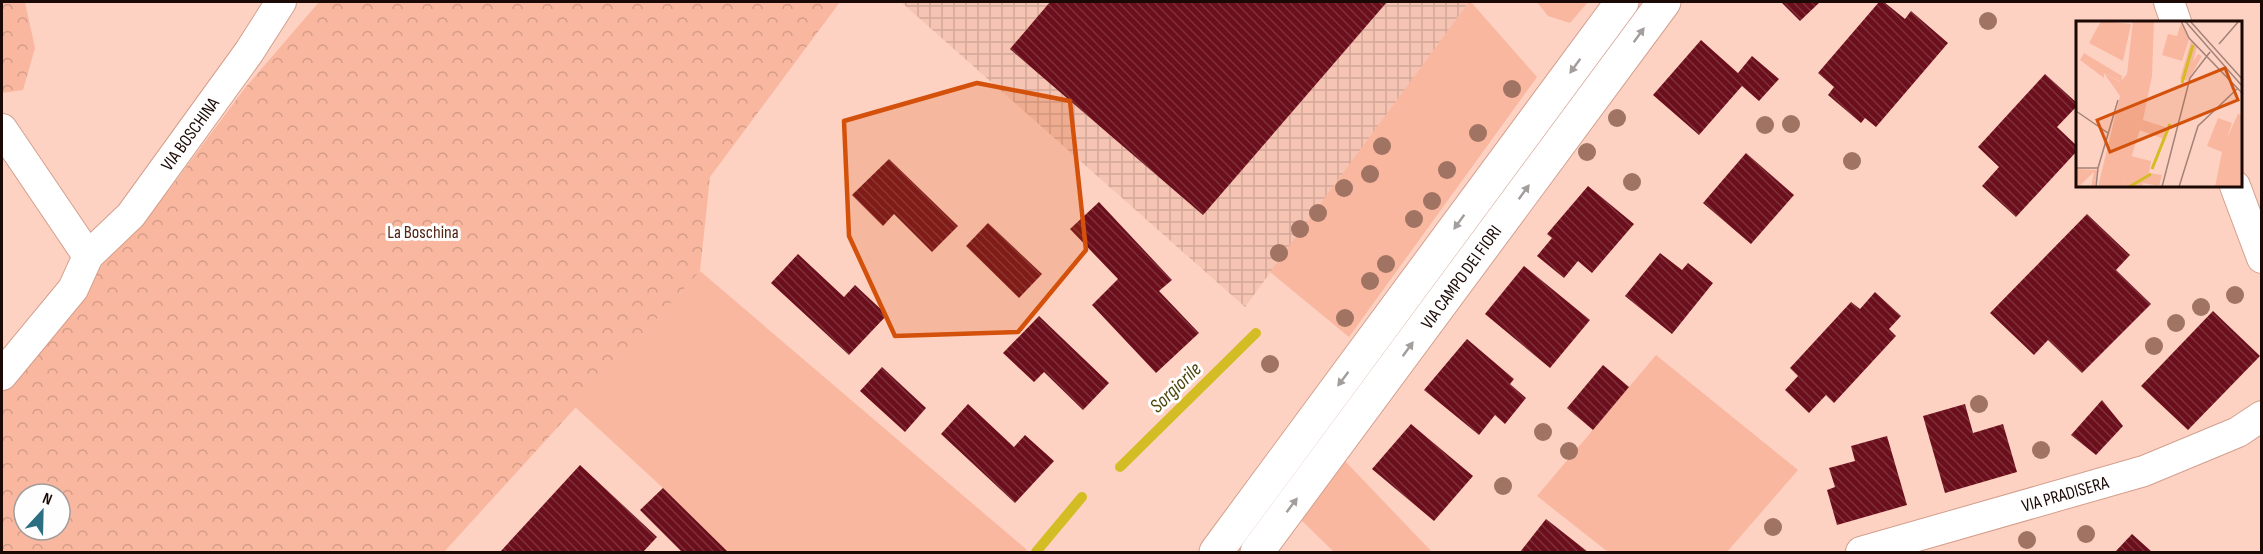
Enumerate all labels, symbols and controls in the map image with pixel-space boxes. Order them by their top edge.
inset map [2076,21,2242,188]
one-way arrow [1633,27,1645,42]
one-way arrow [1569,57,1581,73]
street label: VIA BOSCHINA [157,93,224,175]
one-way arrow [1517,184,1529,199]
one-way arrow [1453,214,1465,230]
street label: VIA CAMPO DEI FIORI [1417,221,1506,333]
park label: La Boschina [387,222,459,243]
one-way arrow [1402,341,1414,357]
water label: Sorgiorile [1145,357,1207,418]
one-way arrow [1338,372,1350,387]
street label: VIA PRADISERA [2019,472,2111,517]
north arrow [12,482,72,542]
text: N [40,489,55,510]
one-way arrow [1286,498,1298,514]

